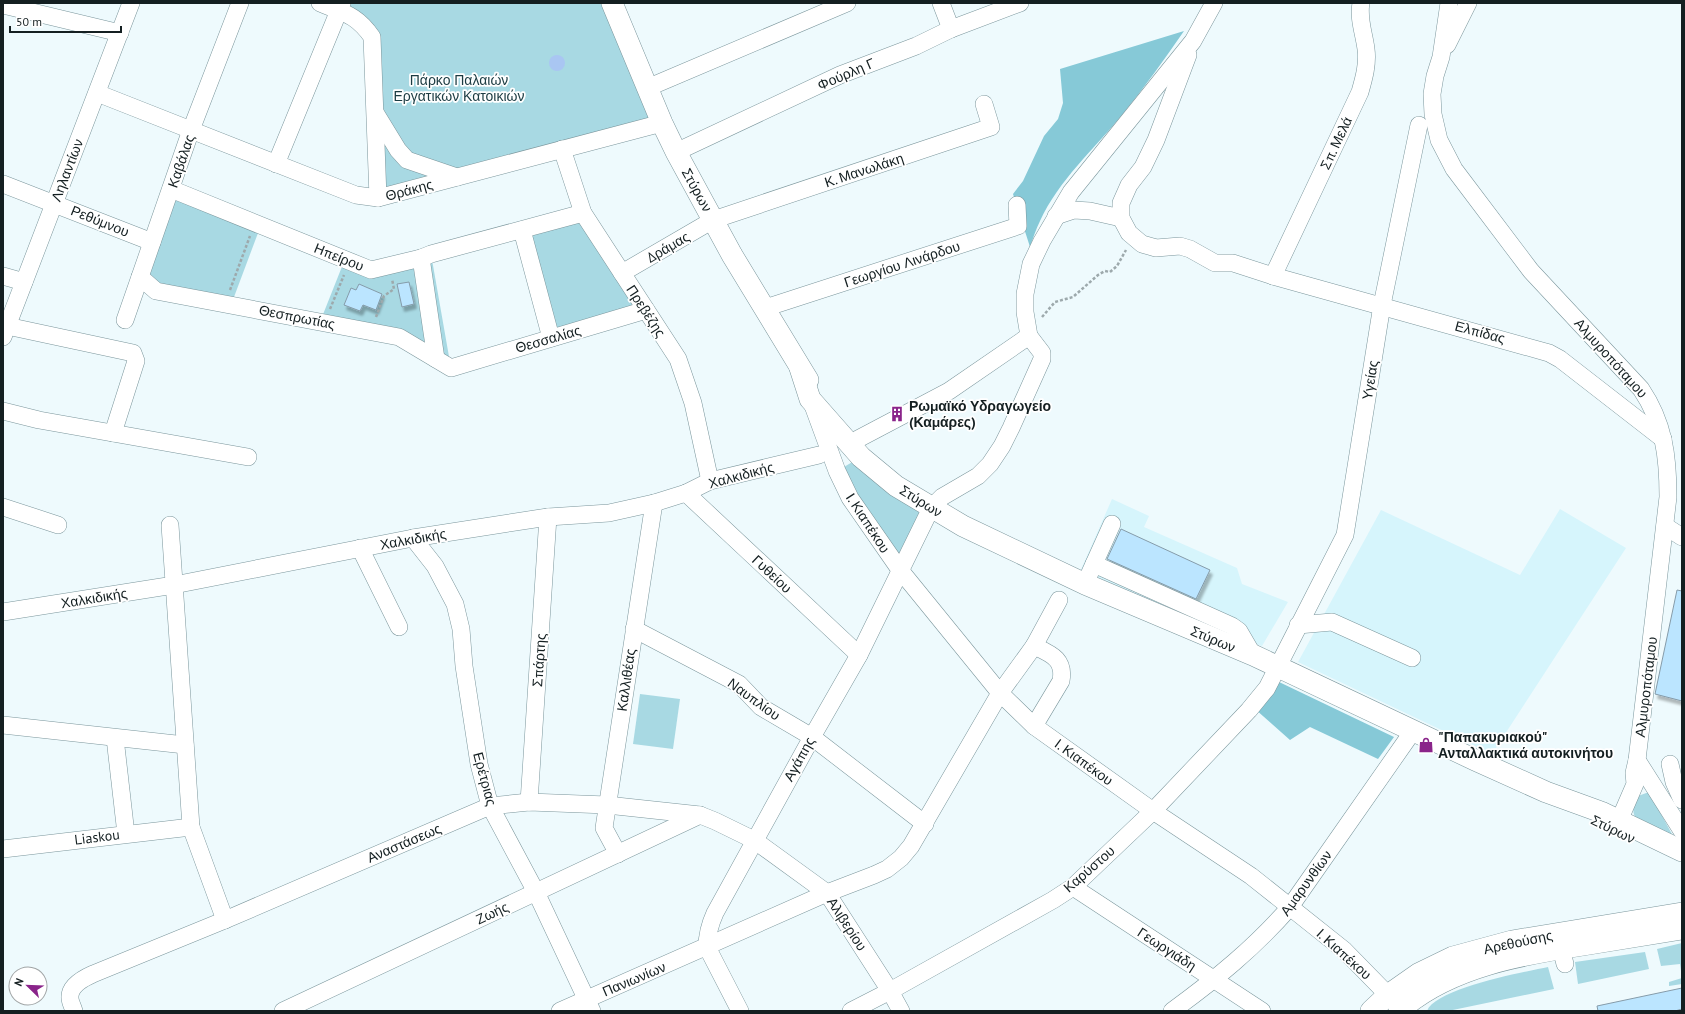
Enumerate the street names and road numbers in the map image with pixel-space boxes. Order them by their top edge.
street label: Φούρλη Γ [815,54,878,94]
street label: Σπ. Μελά [1316,114,1356,172]
street label: Καβάλας [164,132,199,190]
street label: Ληλαντίων [47,136,87,204]
street label: Κ. Μανωλάκη [822,149,906,191]
street label: Στύρων [678,165,716,215]
street label: Θράκης [383,175,435,205]
street label: Ρεθύμνου [68,201,132,241]
street label: Δράμας [643,227,693,266]
street label: Γεωργίου Λινάρδου [842,237,962,291]
street label: Ηπείρου [311,239,367,275]
street label: Πρεβέζης [622,281,670,341]
street label: Θεσπρωτίας [257,301,337,333]
street label: Αλμυροπόταμου [1571,314,1651,402]
street label: Ελπίδας [1453,317,1507,347]
street label: Θεσσαλίας [513,321,583,357]
street label: Υγείας [1358,359,1382,401]
street label: Χαλκιδικής [706,458,776,492]
street label: Στύρων [896,481,946,521]
street label: Ι. Κιαπέκου [842,490,894,556]
street label: Χαλκιδικής [378,524,448,554]
street label: Γυθείου [748,551,796,597]
street label: Χαλκιδικής [60,584,129,612]
street label: Στύρων [1188,622,1238,656]
street label: Σπάρτης [528,632,550,687]
street label: Αλμυροπόταμου [1631,636,1661,738]
street label: Καλλιθέας [613,647,639,713]
street label: Ναυπλίου [724,674,784,724]
street label: Αγάπης [779,733,819,784]
street label: Ι. Κιαπέκου [1051,735,1117,789]
street label: Ερέτριας [469,750,501,808]
street label: Στύρων [1588,811,1638,847]
street label: Αναστάσεως [364,819,444,867]
street label: Liaskou [73,825,121,849]
street label: Καρύστου [1060,842,1118,896]
street label: Αμαρυνθίων [1276,847,1336,919]
street label: Αλιβερίου [823,894,871,954]
street label: Ζωής [473,898,511,928]
street label: Γεωργιάδη [1134,923,1200,975]
street label: Ι. Κιαπέκου [1313,925,1375,983]
street label: Αρεθούσης [1482,926,1554,958]
street label: Πανιωνίων [600,958,668,1000]

